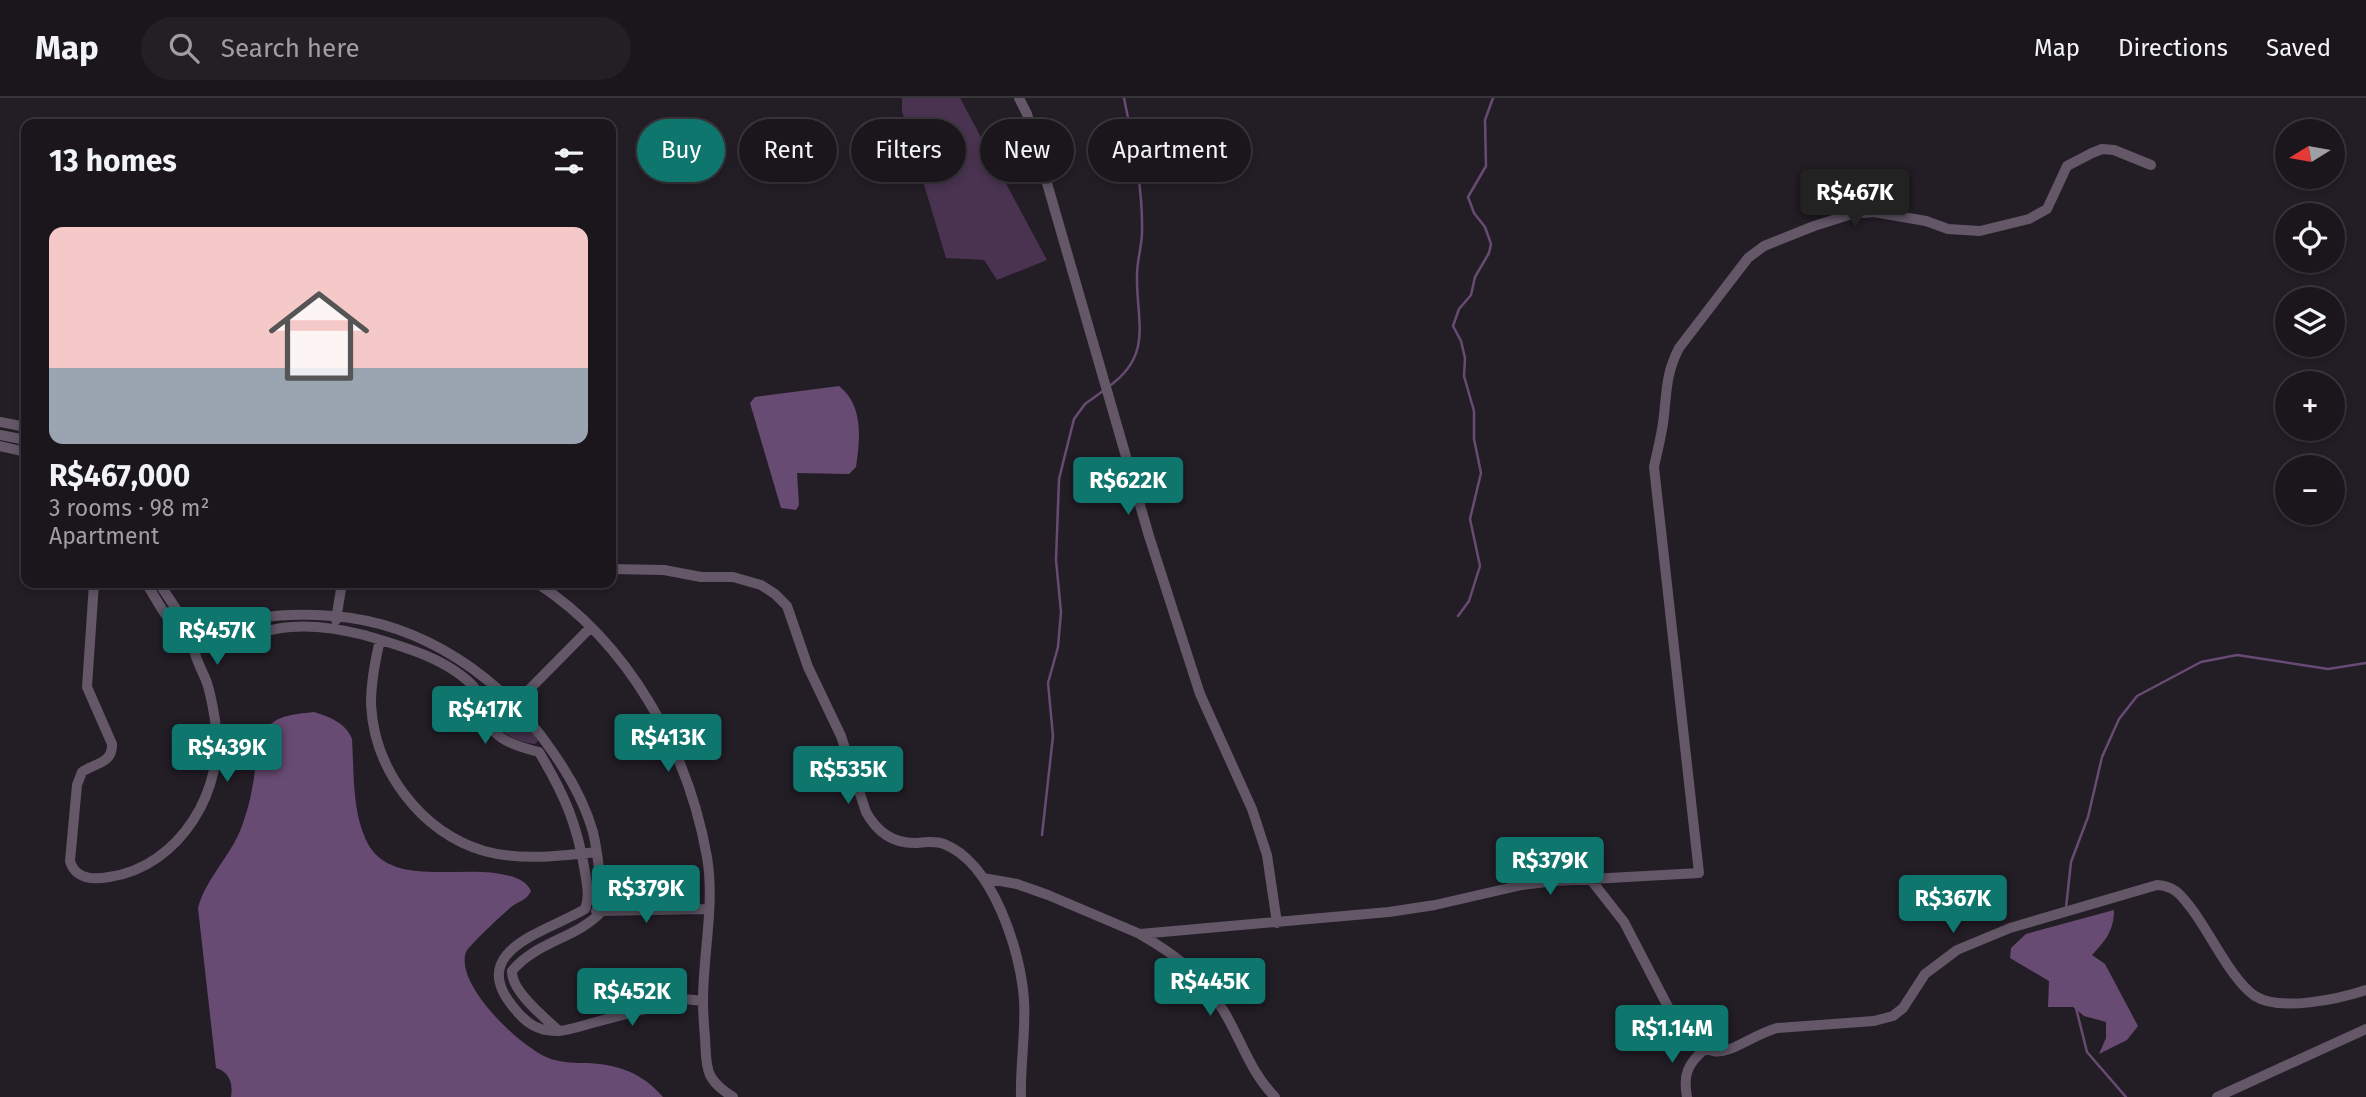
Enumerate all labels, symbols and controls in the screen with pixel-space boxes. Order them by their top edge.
search box [141,17,631,80]
text: Map [35,28,99,68]
icon: search [165,29,203,67]
text: Search here [221,33,360,64]
text: Map [2034,34,2080,62]
text: Directions [2118,34,2228,62]
text: Saved [2266,34,2331,62]
chip: Buy [637,119,725,182]
chip: Rent [739,119,837,182]
chip: Filters [851,119,966,182]
chip: New [980,119,1074,182]
chip: Apartment [1088,119,1251,182]
north arrow [2275,119,2345,189]
map controls [2275,119,2345,525]
icon: filters [550,142,588,180]
text: 13 homes [49,143,177,179]
pin: R$467K [1798,170,1912,229]
text: R$467K [1816,178,1894,206]
button: locate [2275,203,2345,273]
icon: home [256,273,382,399]
button: layers [2275,287,2345,357]
button: + [2275,371,2345,441]
button: − [2275,455,2345,525]
text: R$467,000 [49,458,190,494]
pin: R$622K [1071,458,1185,517]
text: R$622K [1089,466,1167,494]
text: 3 rooms · 98 m² [49,494,209,522]
text: Apartment [49,522,159,550]
pin: R$457K [160,608,274,667]
text: R$457K [179,616,255,644]
pin: R$417K [428,686,542,746]
text: R$417K [448,695,522,723]
pin: R$413K [611,714,725,774]
text: R$413K [630,723,706,751]
pin: R$439K [170,724,284,784]
text: R$439K [188,733,266,761]
pin: R$535K [791,746,905,806]
text: R$535K [809,755,887,783]
pin: R$379K [1493,838,1607,897]
text: R$379K [1512,846,1588,874]
pin: R$379K [589,866,703,925]
text: R$379K [608,874,684,902]
pin: R$367K [1896,876,2010,935]
text: R$367K [1915,884,1991,912]
pin: R$445K [1153,958,1267,1018]
text: R$445K [1170,967,1250,995]
pin: R$452K [575,968,689,1028]
text: R$452K [593,977,671,1005]
pin: R$1.14M [1607,1006,1737,1065]
text: R$1.14M [1631,1014,1713,1042]

